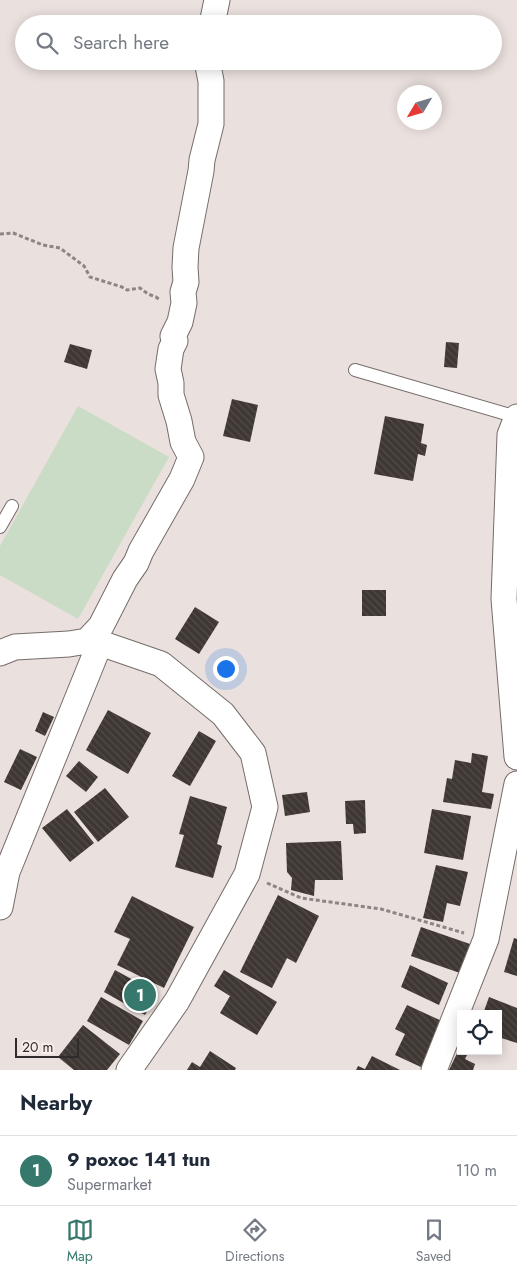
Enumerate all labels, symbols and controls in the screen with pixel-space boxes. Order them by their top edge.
search box [15,15,502,70]
icon: search [33,29,61,57]
text: Search here [73,29,169,56]
north arrow [397,85,442,130]
your location [213,656,239,682]
pin: 1 [124,976,156,1014]
map controls [457,1010,502,1055]
button: locate [457,1010,502,1055]
scale bar [15,1035,79,1058]
text: 20 m [22,1037,54,1057]
text: Nearby [20,1088,92,1118]
text: 9 poxoc 141 tun [67,1146,210,1173]
text: 1 [32,1159,40,1182]
text: 110 m [456,1159,497,1182]
text: Supermarket [67,1173,152,1196]
tab: Map [66,1216,94,1266]
tab: Directions [225,1216,284,1266]
tab: Saved [416,1216,451,1266]

